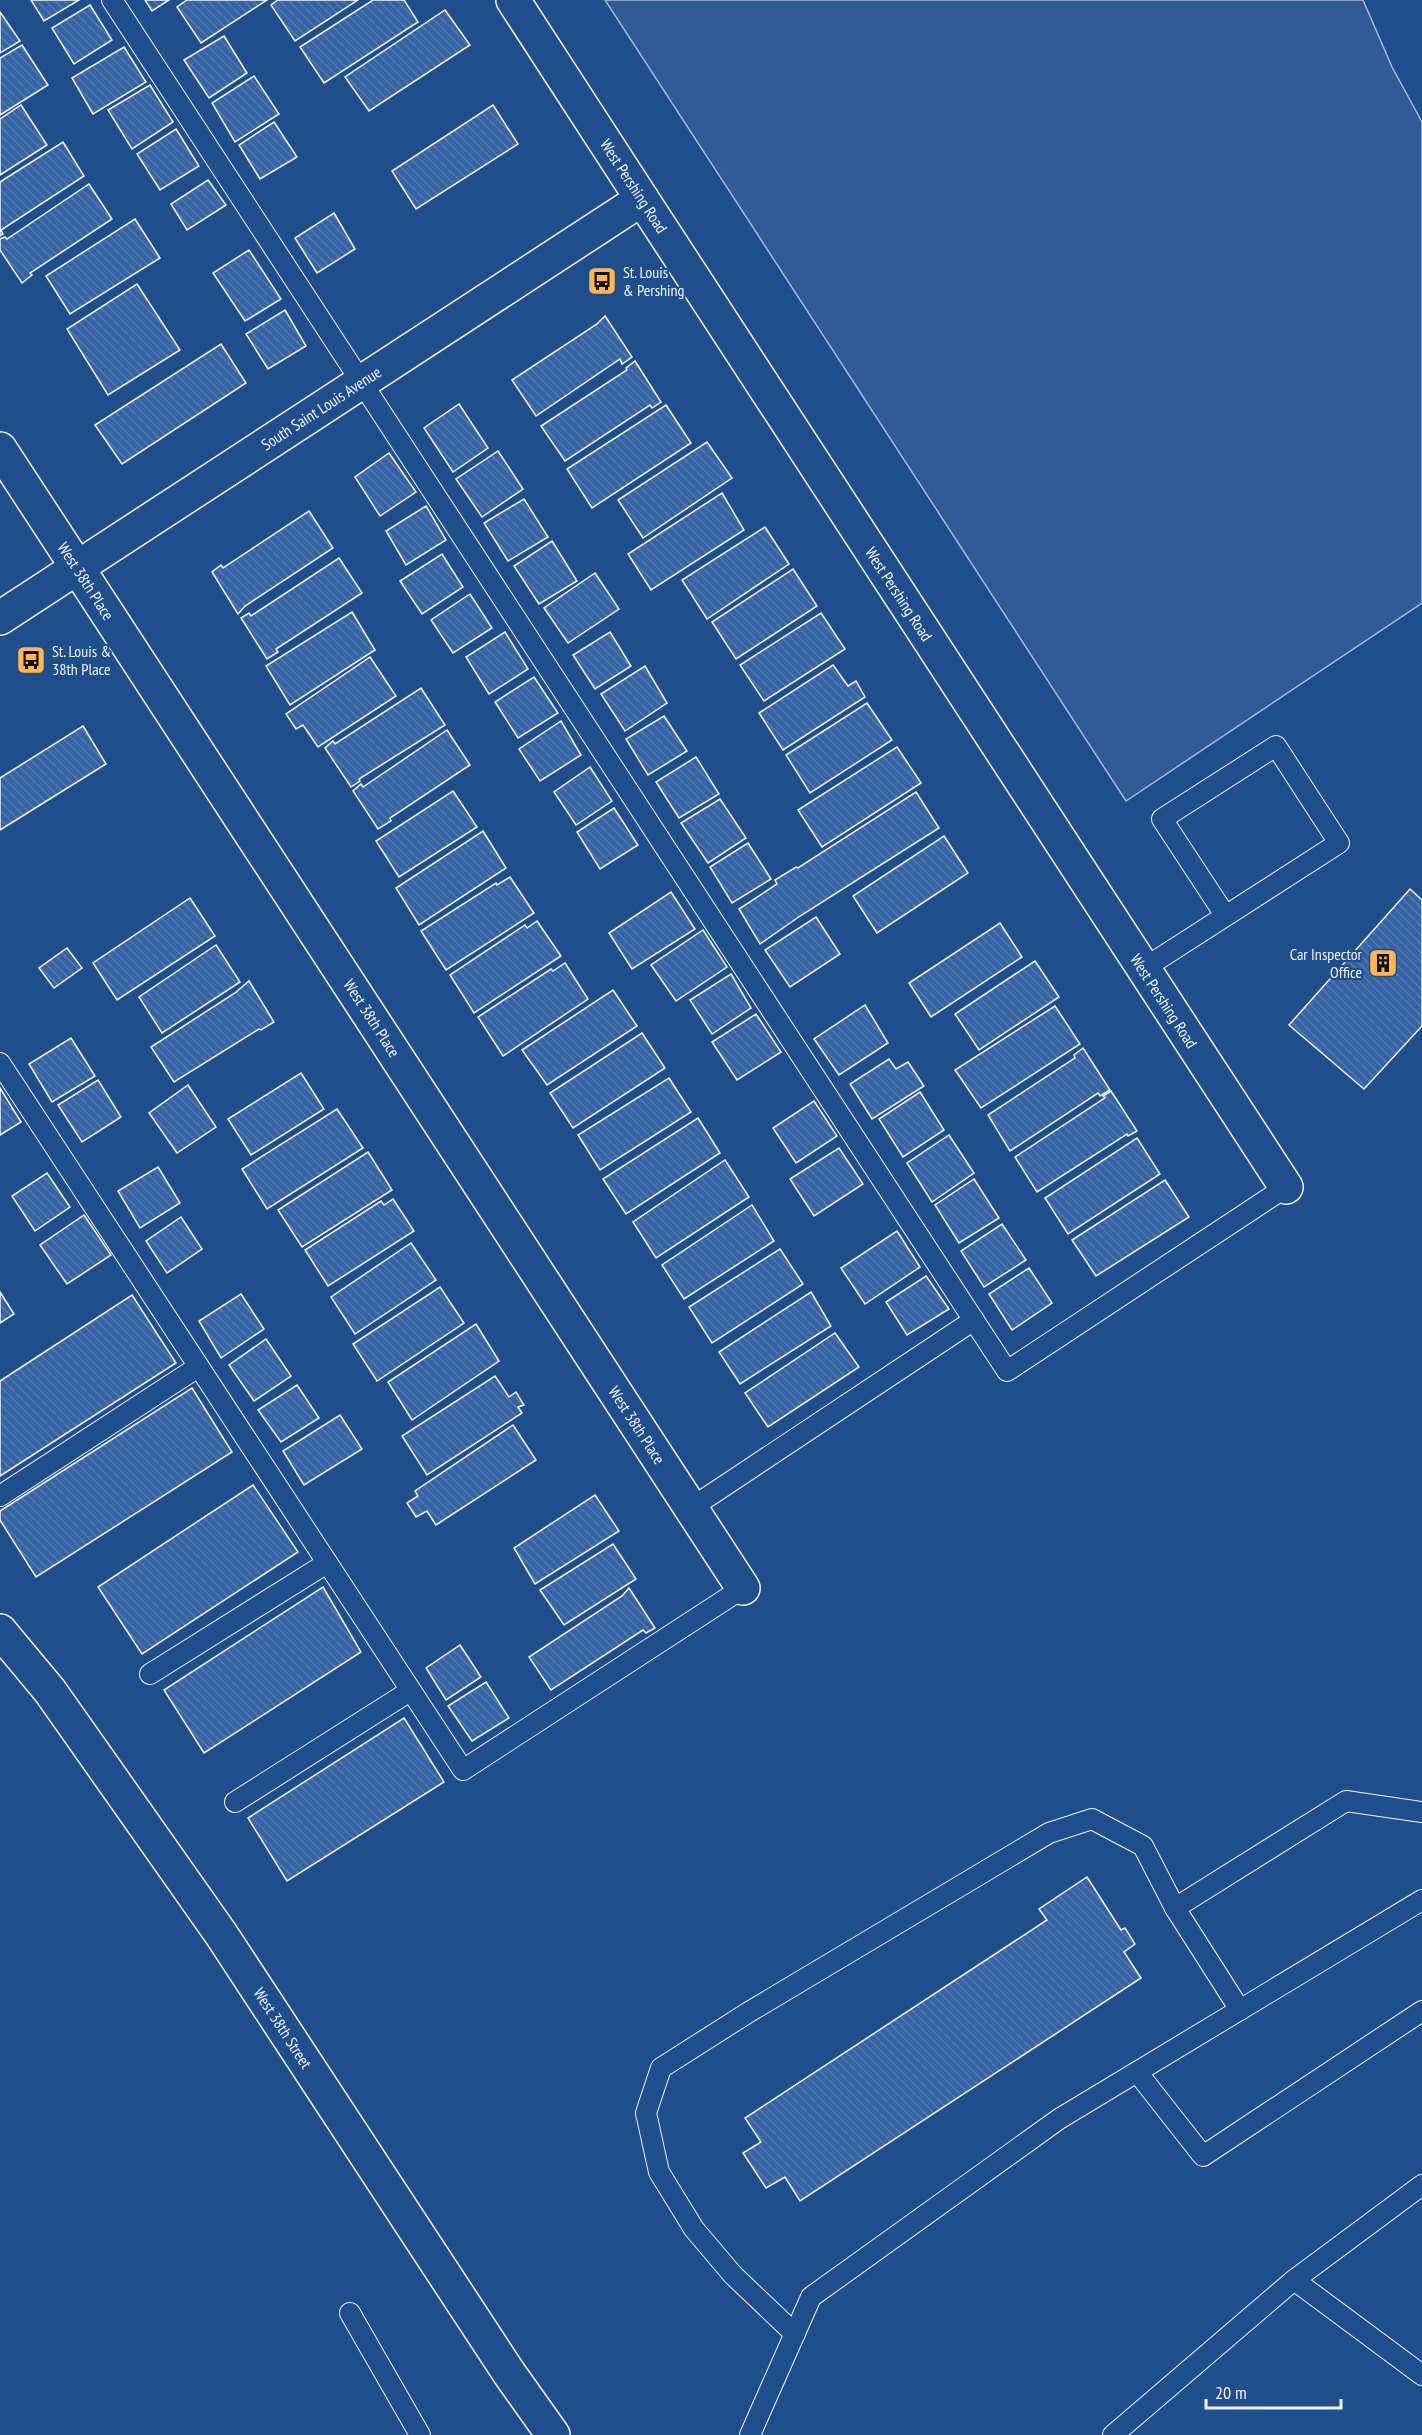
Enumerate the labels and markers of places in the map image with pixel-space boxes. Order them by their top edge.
place label: St. Louis & Pershing [623,262,685,300]
bus stop icon: St. Louis & Pershing [586,265,618,297]
place label: St. Louis & 38th Place [52,641,111,679]
bus stop icon: St. Louis & 38th Place [15,644,47,676]
place label: Car Inspector Office [1290,944,1363,982]
building icon: Car Inspector Office [1367,947,1399,979]

